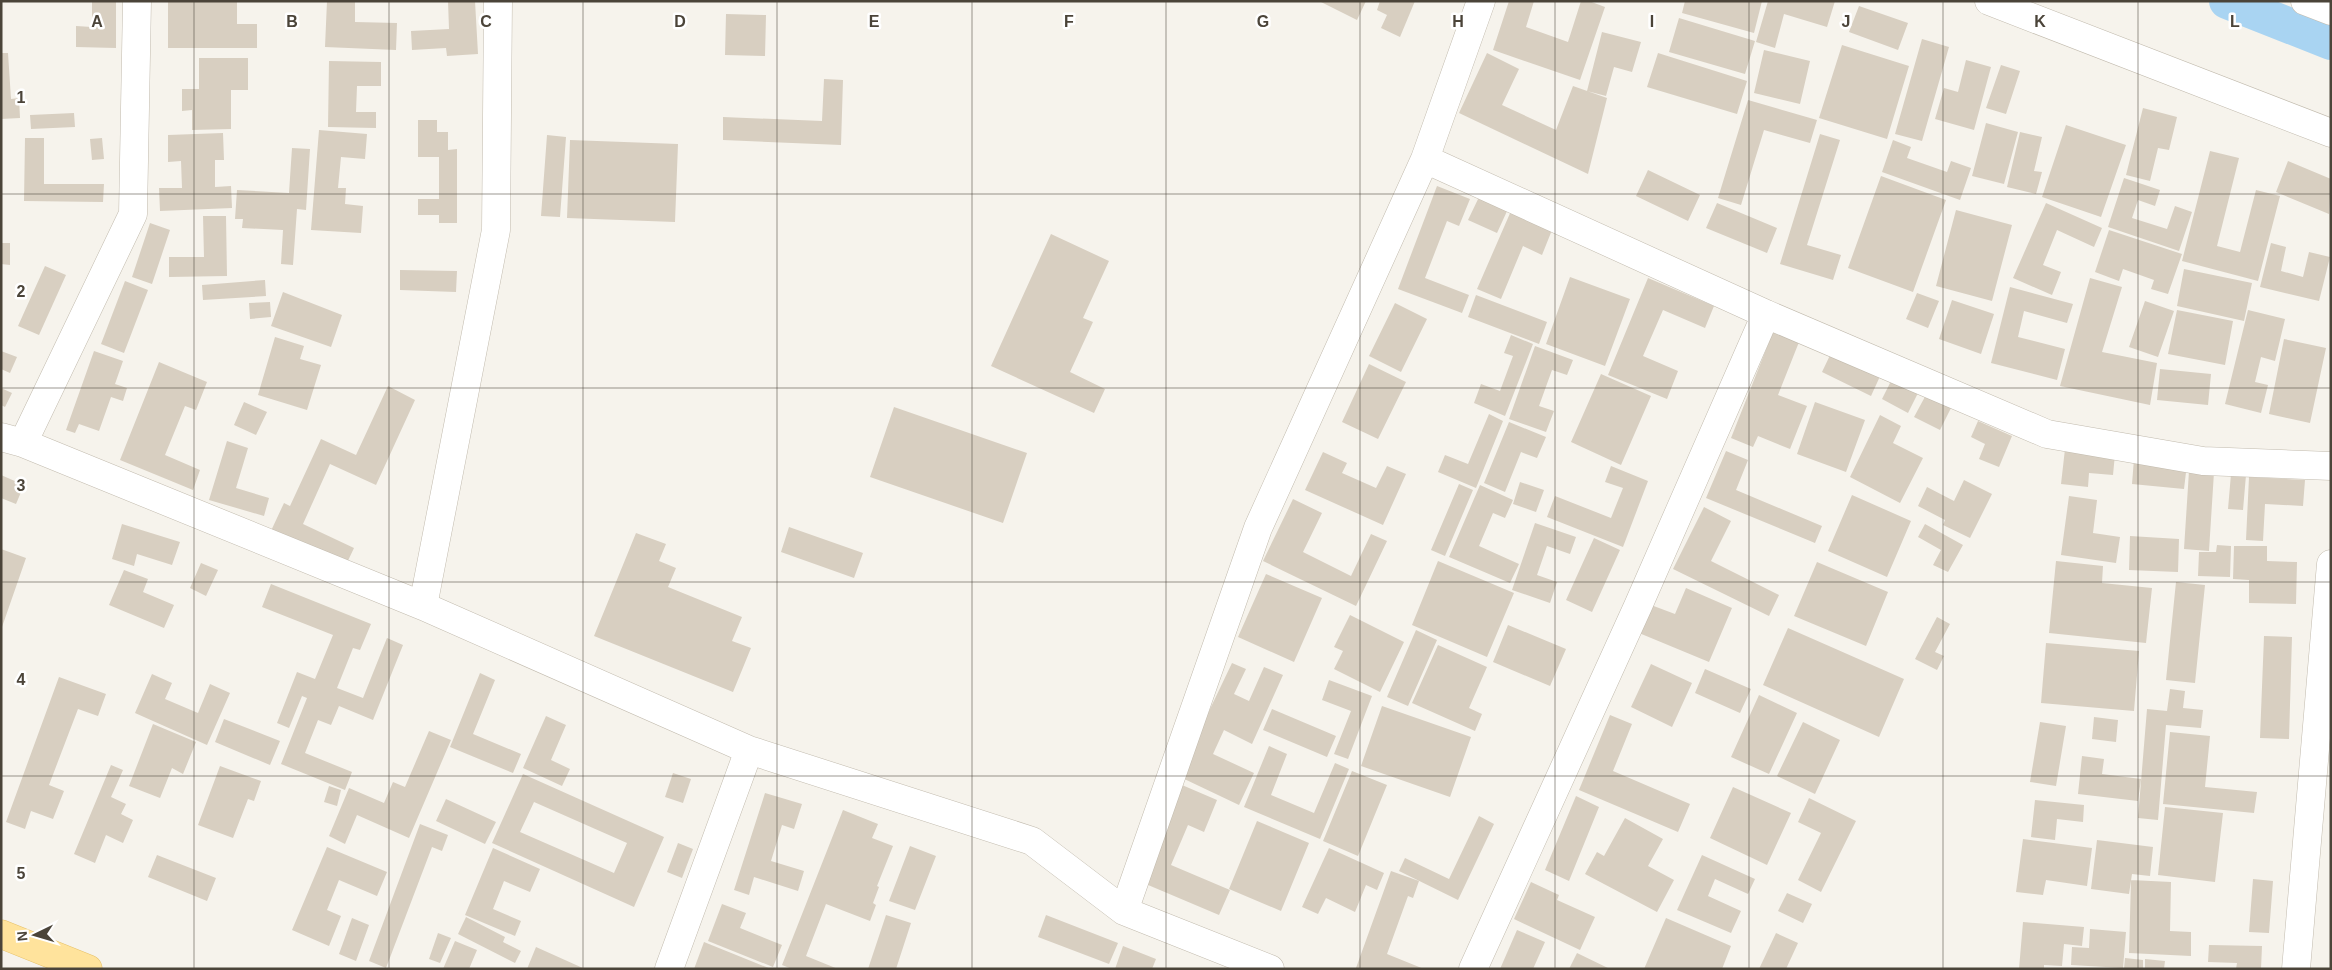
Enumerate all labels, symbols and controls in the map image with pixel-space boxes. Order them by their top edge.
text: A [91,13,103,30]
text: B [286,13,298,30]
text: C [480,13,492,30]
text: D [674,13,686,30]
text: E [869,13,880,30]
text: F [1064,13,1074,30]
text: G [1257,13,1269,30]
text: H [1452,13,1464,30]
text: I [1650,13,1654,30]
text: J [1842,13,1850,30]
text: K [2034,13,2046,30]
text: L [2230,13,2240,30]
text: 1 [17,89,26,106]
text: 2 [17,283,26,300]
text: 3 [17,477,26,494]
text: 4 [17,671,26,688]
text: 5 [17,865,26,882]
north arrow [10,910,60,960]
text: N [14,930,30,942]

